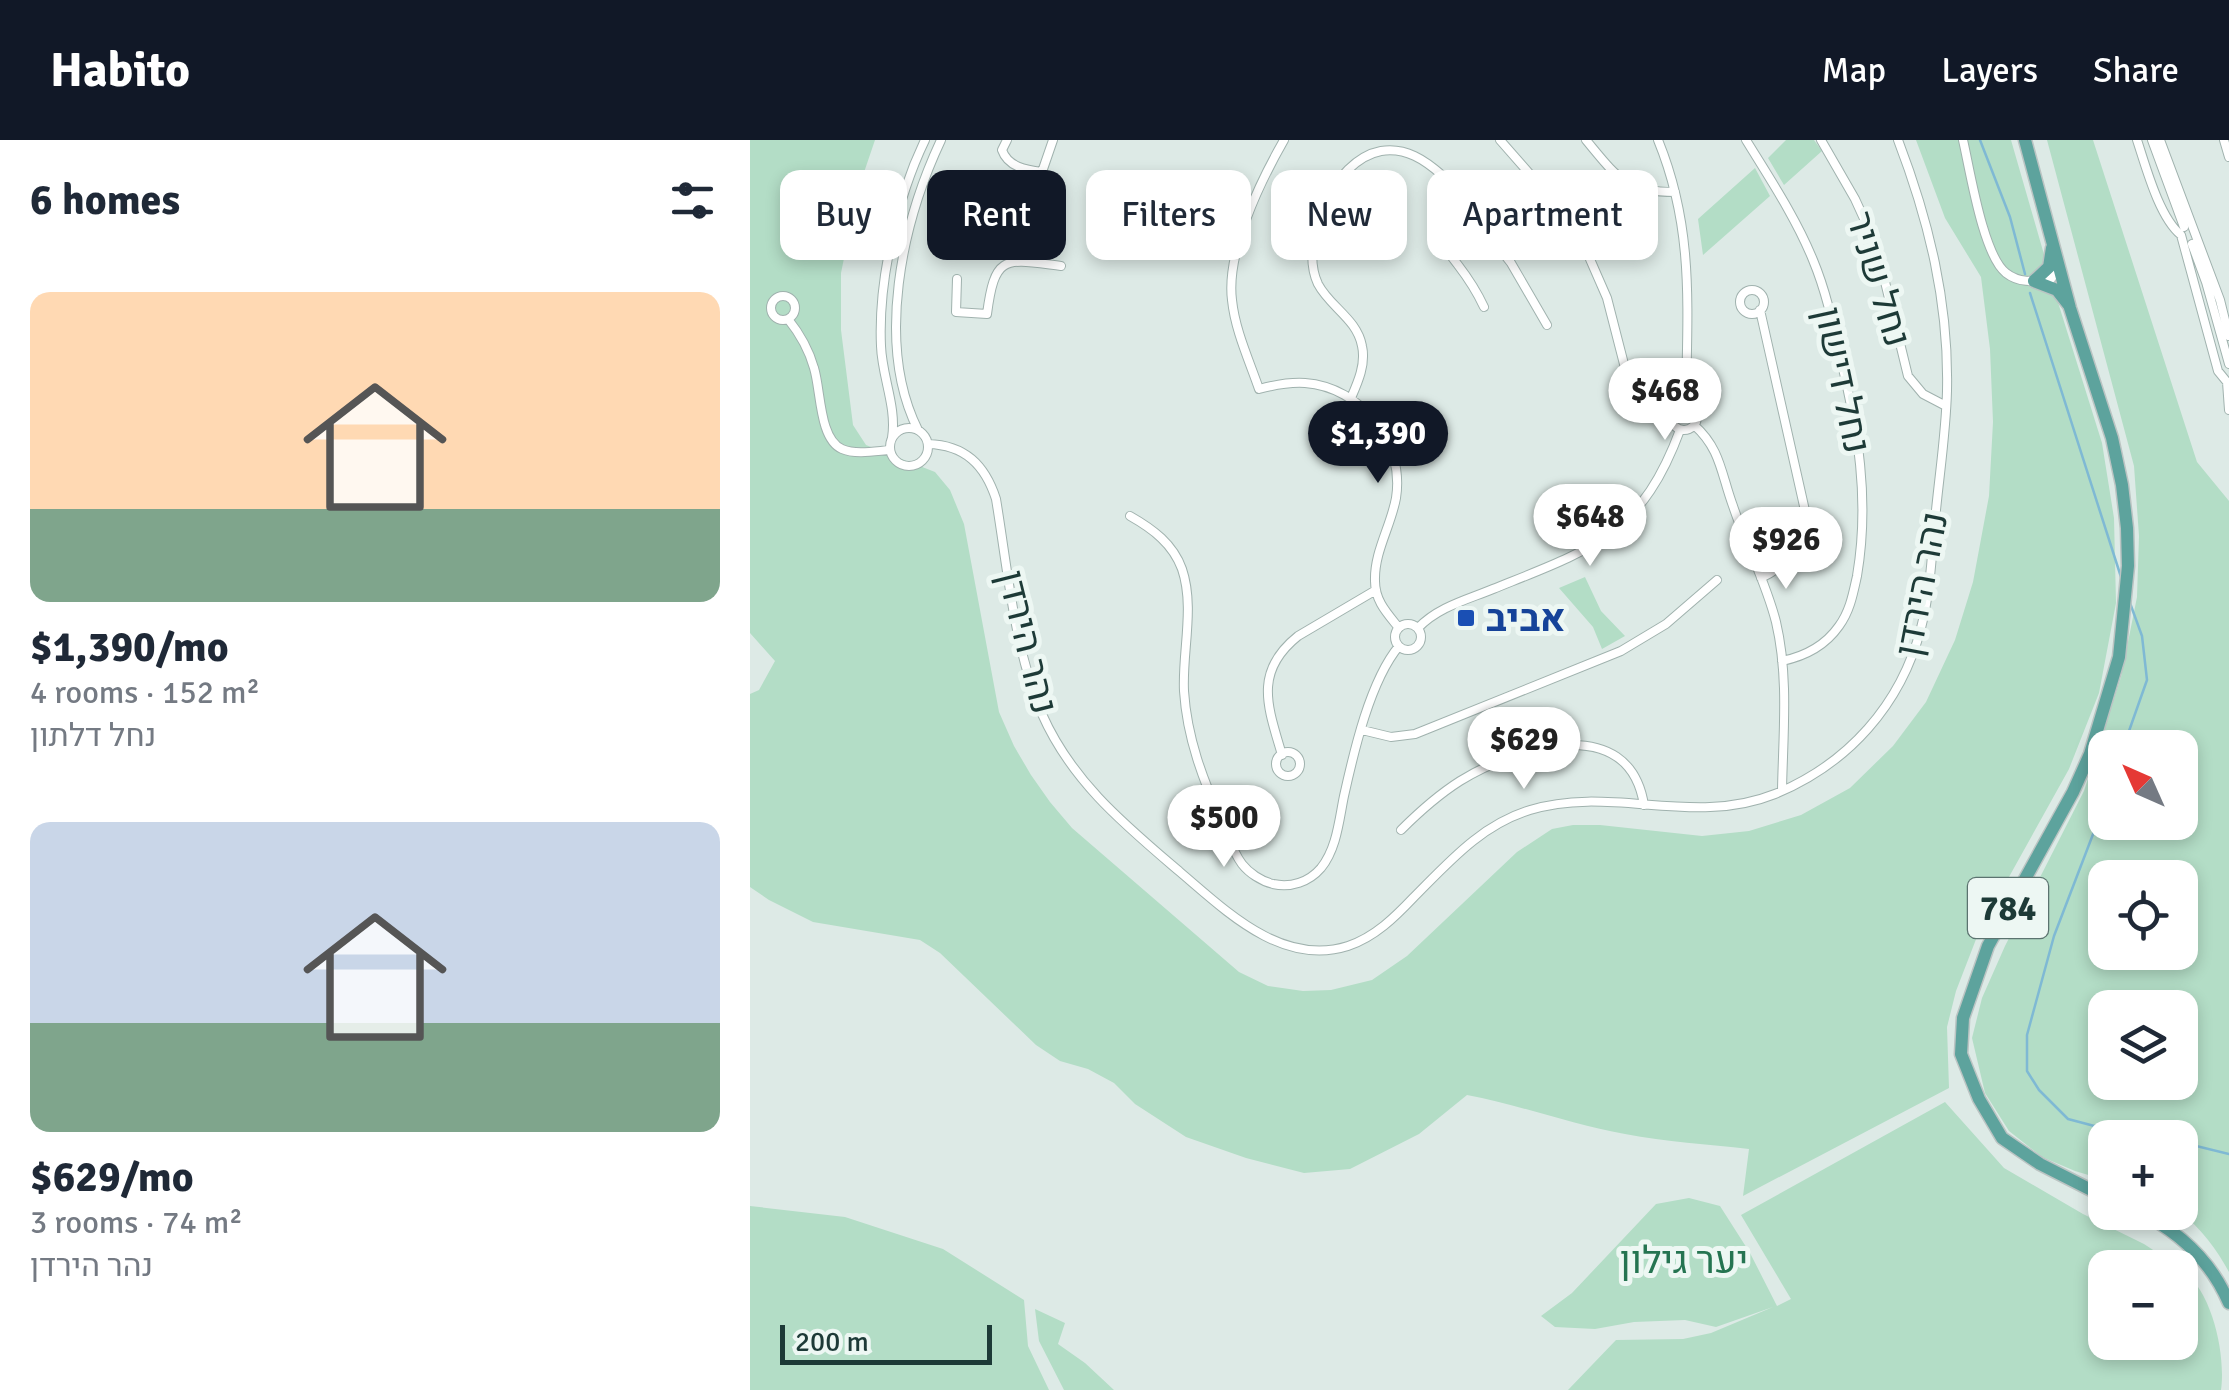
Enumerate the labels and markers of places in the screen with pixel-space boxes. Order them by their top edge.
pin: $468 [1606,358,1724,443]
pin: $1,390 [1297,401,1459,486]
pin: $648 [1531,484,1649,569]
pin: $926 [1727,507,1845,592]
place label: אביב [1486,595,1566,642]
marker: אביב [1455,607,1477,629]
pin: $629 [1465,707,1583,792]
pin: $500 [1165,785,1283,870]

